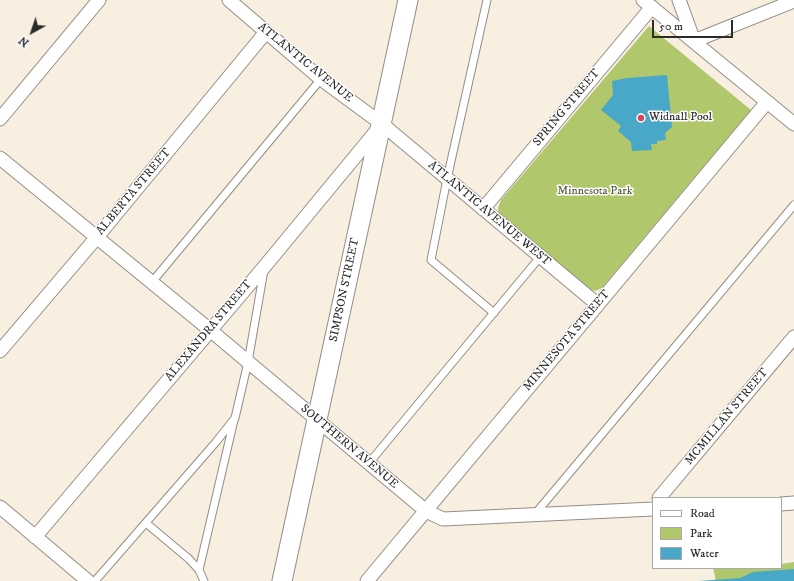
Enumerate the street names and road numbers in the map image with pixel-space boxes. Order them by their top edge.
street label: ATLANTIC AVENUE [255,20,355,106]
street label: SPRING STREET [531,66,603,150]
street label: ALBERTA STREET [94,146,174,238]
street label: ATLANTIC AVENUE WEST [425,158,553,270]
street label: SIMPSON STREET [327,237,363,343]
street label: ALEXANDRA STREET [163,278,255,384]
street label: MINNESOTA STREET [521,288,613,394]
street label: MCMILLAN STREET [682,366,772,468]
street label: SOUTHERN AVENUE [297,402,401,492]

